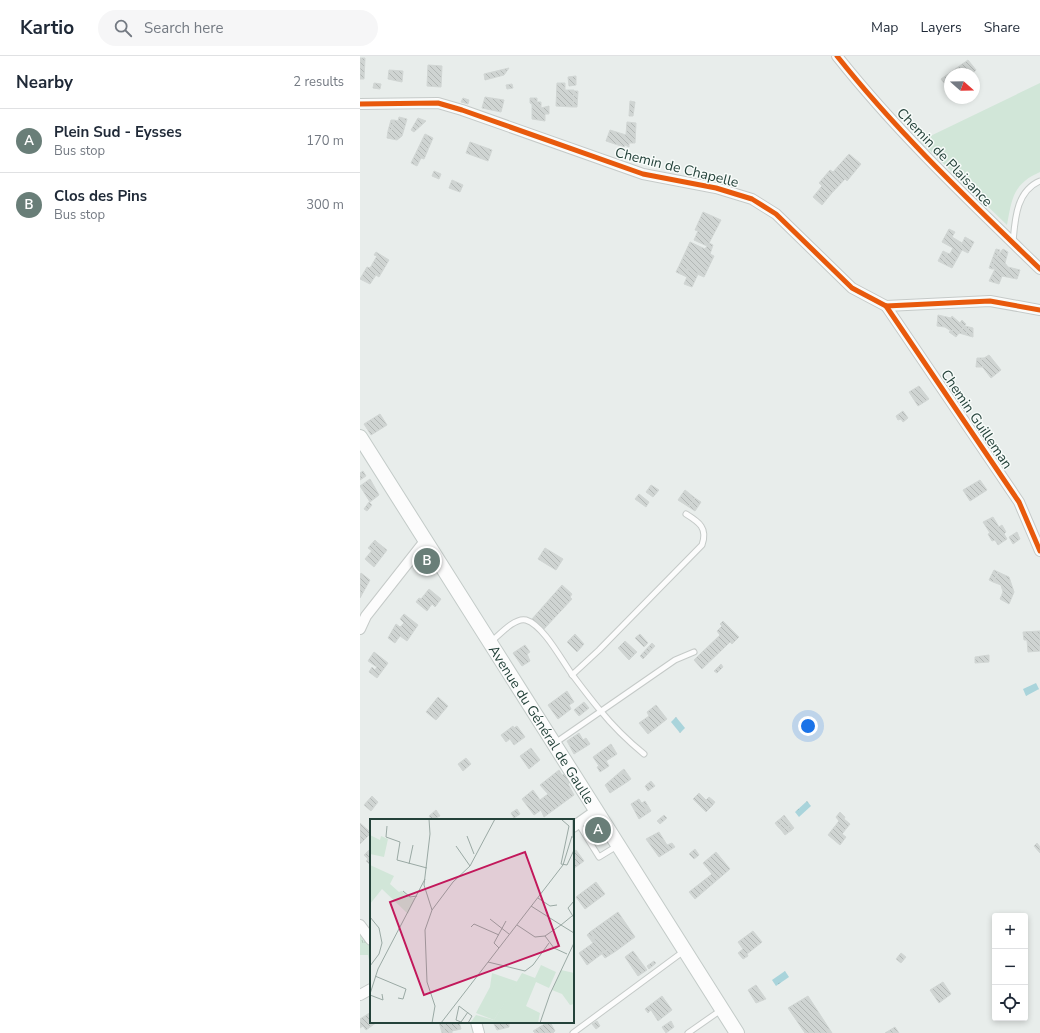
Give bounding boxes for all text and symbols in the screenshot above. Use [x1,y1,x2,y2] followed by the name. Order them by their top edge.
[98,10,378,46] search box
[20,15,74,41] text: Kartio
[112,17,134,39] icon: search
[144,18,224,38] text: Search here
[871,18,898,37] text: Map
[920,18,962,37] text: Layers
[984,18,1020,37] text: Share
[944,68,980,104] north arrow
[16,71,73,94] text: Nearby
[293,73,344,91] text: 2 results
[893,104,997,211] street label: Chemin de Plaisance
[54,122,182,142] text: Plein Sud - Eysses
[24,132,34,150] text: A
[306,132,344,150] text: 170 m
[54,142,105,160] text: Bus stop
[613,143,741,192] street label: Chemin de Chapelle
[54,186,147,206] text: Clos des Pins
[25,196,33,214] text: B
[306,196,344,214] text: 300 m
[54,206,105,224] text: Bus stop
[936,366,1017,473] street label: Chemin Guilleman
[414,546,440,576] pin: B
[484,642,599,808] street label: Avenue du Général de Gaulle
[798,716,818,736] your location
[585,815,611,845] pin: A
[370,819,574,1023] inset map
[992,913,1028,1021] map controls
[992,913,1028,949] button: +
[992,949,1028,985] button: −
[992,985,1028,1021] button: locate

